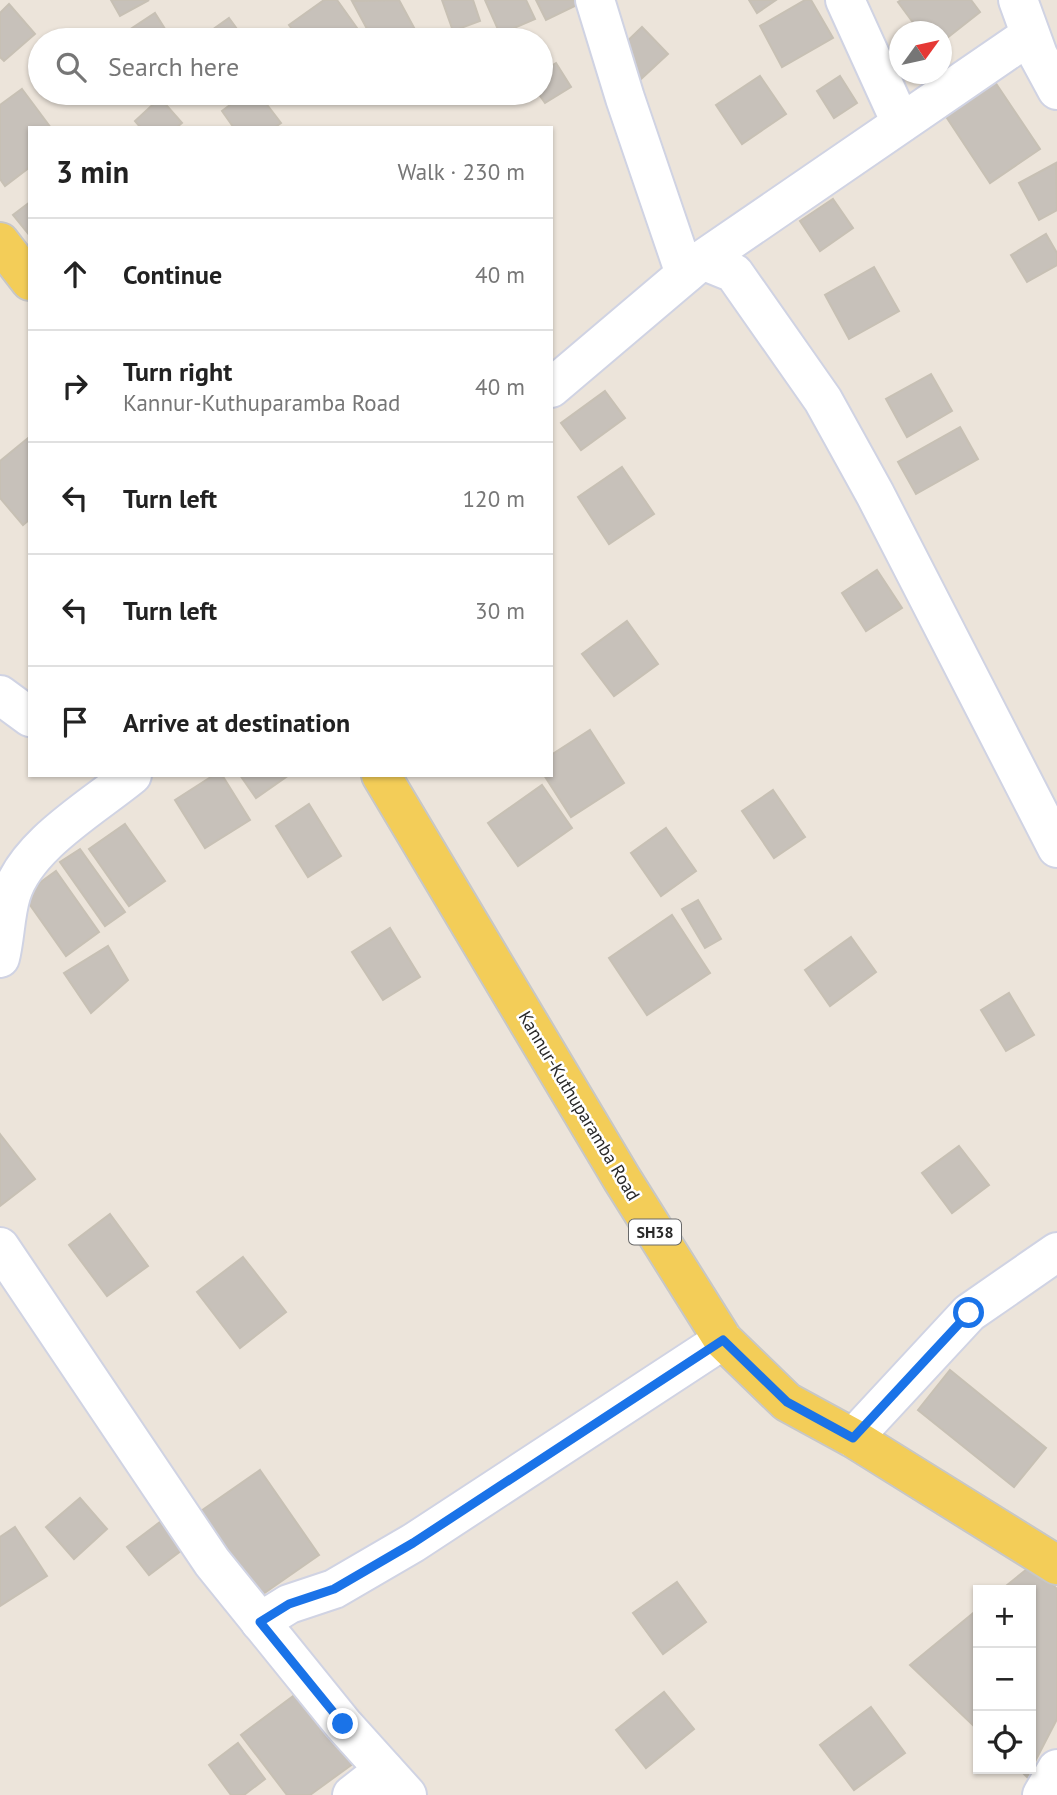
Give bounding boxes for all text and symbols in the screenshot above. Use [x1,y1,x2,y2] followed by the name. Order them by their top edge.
[889,21,952,84] north arrow
[28,28,553,105] search box
[52,48,90,86] icon: search
[108,50,239,83] text: Search here
[56,152,129,191] text: 3 min
[398,157,525,186] text: Walk · 230 m
[56,255,94,293] icon: ahead
[123,258,222,291] text: Continue
[475,260,525,289] text: 40 m
[123,355,232,388] text: Turn right
[56,367,94,405] icon: right
[475,372,525,401] text: 40 m
[123,388,400,417] text: Kannur-Kuthuparamba Road
[56,479,94,517] icon: left
[123,482,217,515] text: Turn left
[463,484,525,513] text: 120 m
[56,591,94,629] icon: left
[123,594,217,627] text: Turn left
[475,596,525,625] text: 30 m
[56,703,94,741] icon: arrive
[123,706,350,739] text: Arrive at destination
[514,1007,645,1205] street label: Kannur-Kuthuparamba Road
[629,1220,681,1244] road number: SH38
[953,1297,984,1328] route start
[973,1585,1036,1774] map controls
[973,1585,1036,1648] button: +
[973,1648,1036,1711] button: −
[327,1708,358,1739] route end
[973,1711,1036,1774] button: locate

